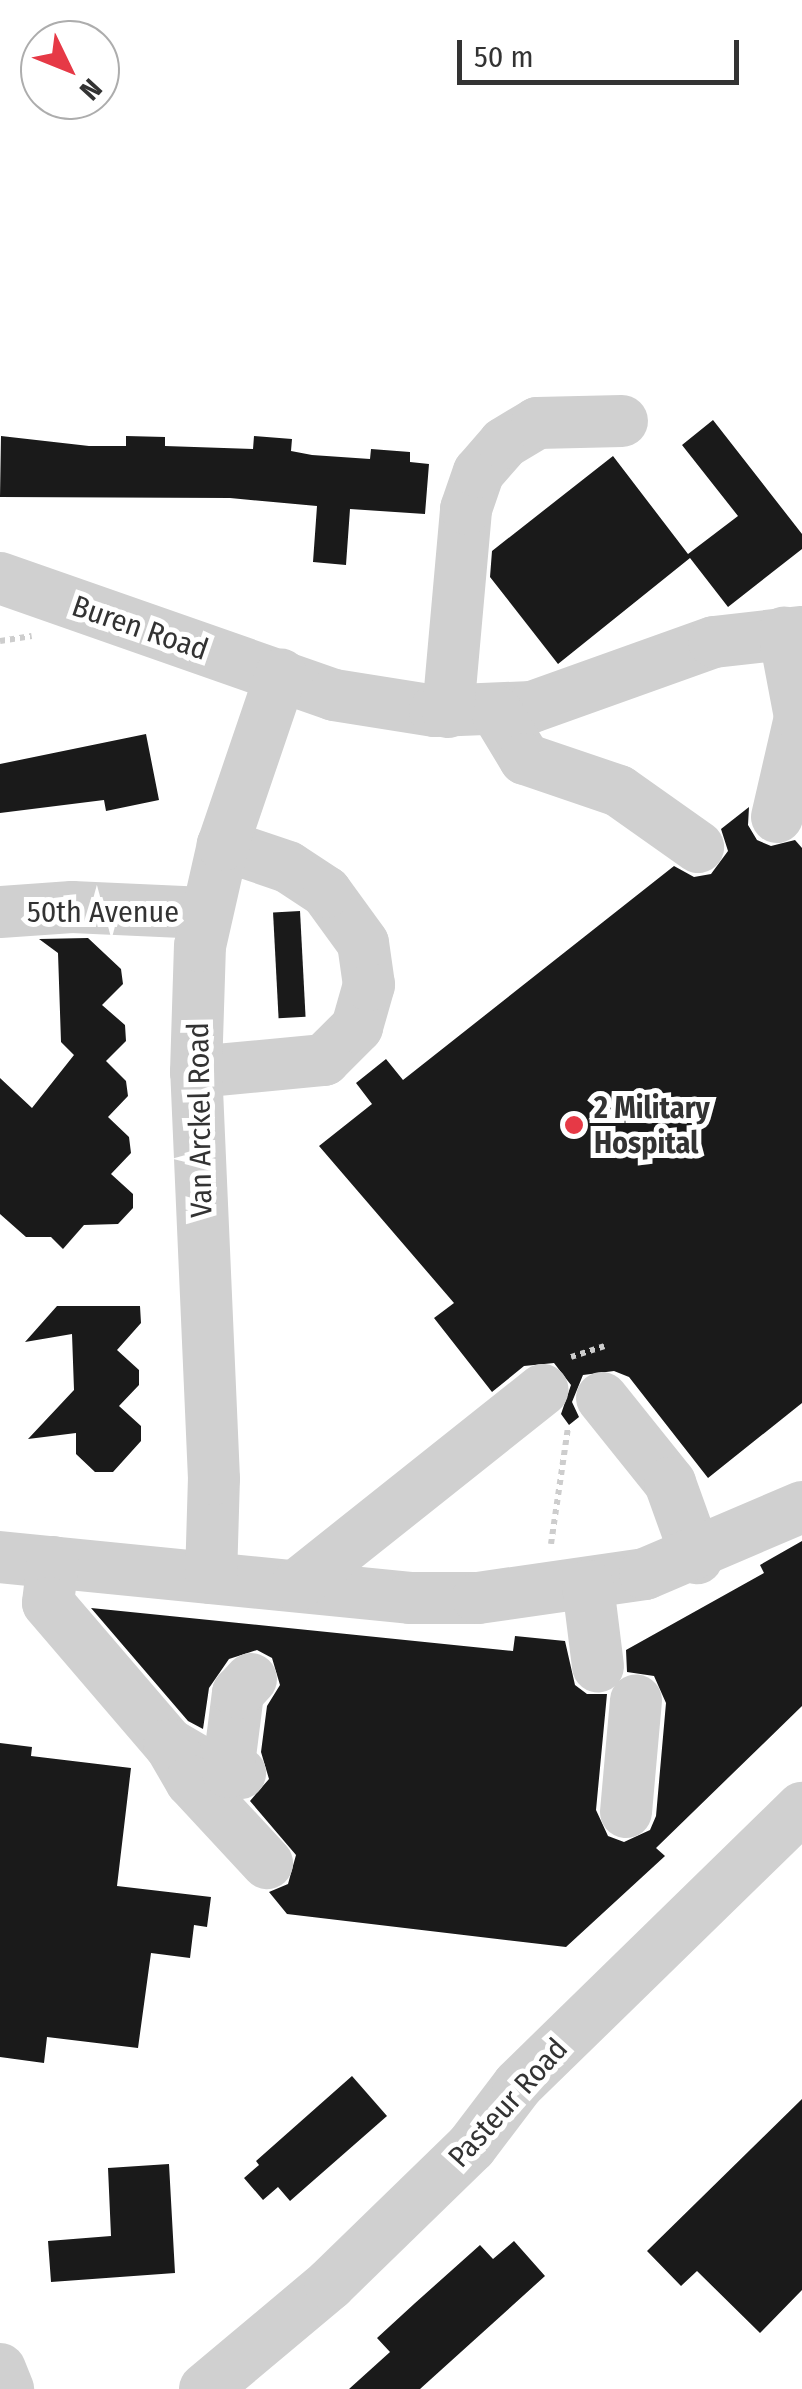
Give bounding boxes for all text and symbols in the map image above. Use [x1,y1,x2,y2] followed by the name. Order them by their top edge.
[20,20,120,120] north arrow
[462,20,744,82] scale bar
[474,39,534,75] text: 50 m
[73,72,109,107] text: N
[67,588,213,668] street label: Buren Road
[27,894,179,930] street label: 50th Avenue
[180,1022,220,1218] street label: Van Arckel Road
[594,1090,710,1160] place label: 2 Military Hospital
[563,1114,585,1136] marker: 2 Military Hospital
[441,2031,575,2175] street label: Pasteur Road

